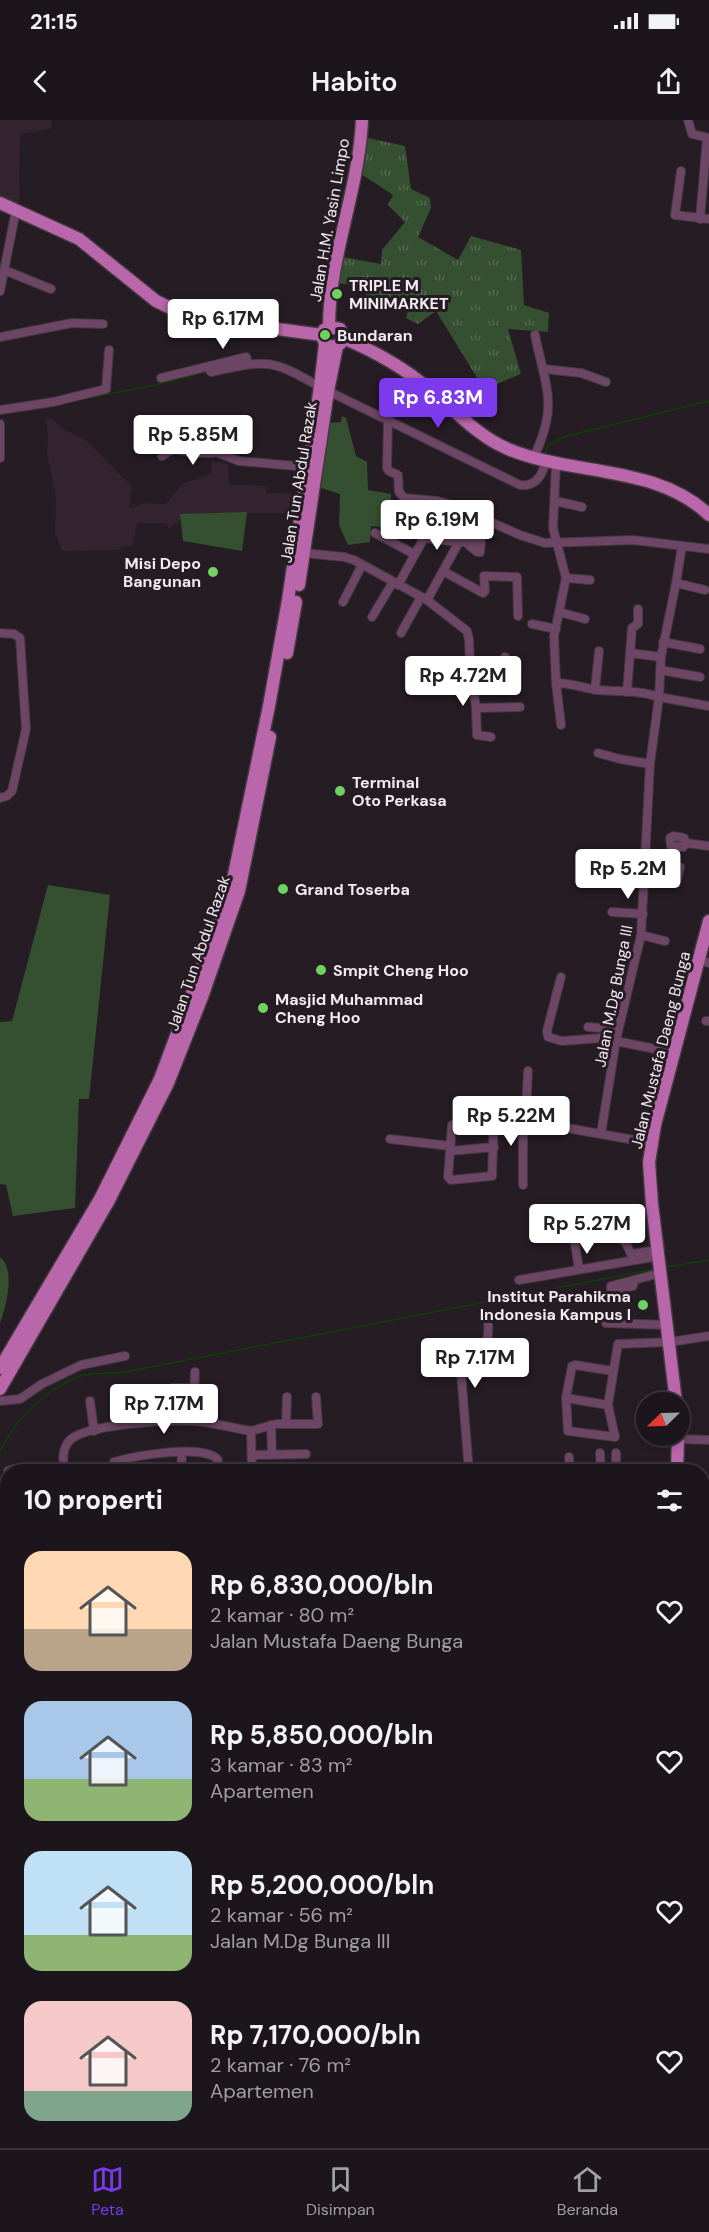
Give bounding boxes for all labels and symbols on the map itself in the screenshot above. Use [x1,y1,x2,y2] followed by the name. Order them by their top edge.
[305,137,354,303] street label: Jalan H.M. Yasin Limpo
[349,275,449,314] place label: TRIPLE M MINIMARKET
[330,287,344,301] marker: TRIPLE M MINIMARKET
[161,299,285,350] pin: Rp 6.17M
[337,325,413,346] place label: Bundaran
[318,328,332,342] marker: Bundaran
[376,378,500,429] pin: Rp 6.83M
[275,400,322,564] street label: Jalan Tun Abdul Razak
[131,415,255,466] pin: Rp 5.85M
[375,500,499,551] pin: Rp 6.19M
[123,553,201,592] place label: Misi Depo Bangunan
[206,565,220,579] marker: Misi Depo Bangunan
[401,656,525,707] pin: Rp 4.72M
[352,772,447,811] place label: Terminal Oto Perkasa
[333,784,347,798] marker: Terminal Oto Perkasa
[573,849,683,900] pin: Rp 5.2M
[162,873,235,1034] street label: Jalan Tun Abdul Razak
[295,879,410,900] place label: Grand Toserba
[276,882,290,896] marker: Grand Toserba
[589,923,638,1069] street label: Jalan M.Dg Bunga III
[626,949,695,1151] street label: Jalan Mustafa Daeng Bunga
[333,960,469,981] place label: Smpit Cheng Hoo
[314,963,328,977] marker: Smpit Cheng Hoo
[275,989,423,1028] place label: Masjid Muhammad Cheng Hoo
[256,1001,270,1015] marker: Masjid Muhammad Cheng Hoo
[449,1096,573,1147] pin: Rp 5.22M
[525,1204,649,1255] pin: Rp 5.27M
[480,1286,631,1325] place label: Institut Parahikma Indonesia Kampus I
[636,1298,650,1312] marker: Institut Parahikma Indonesia Kampus I
[413,1338,537,1389] pin: Rp 7.17M
[102,1384,226,1435] pin: Rp 7.17M
[636,1392,690,1446] north arrow

